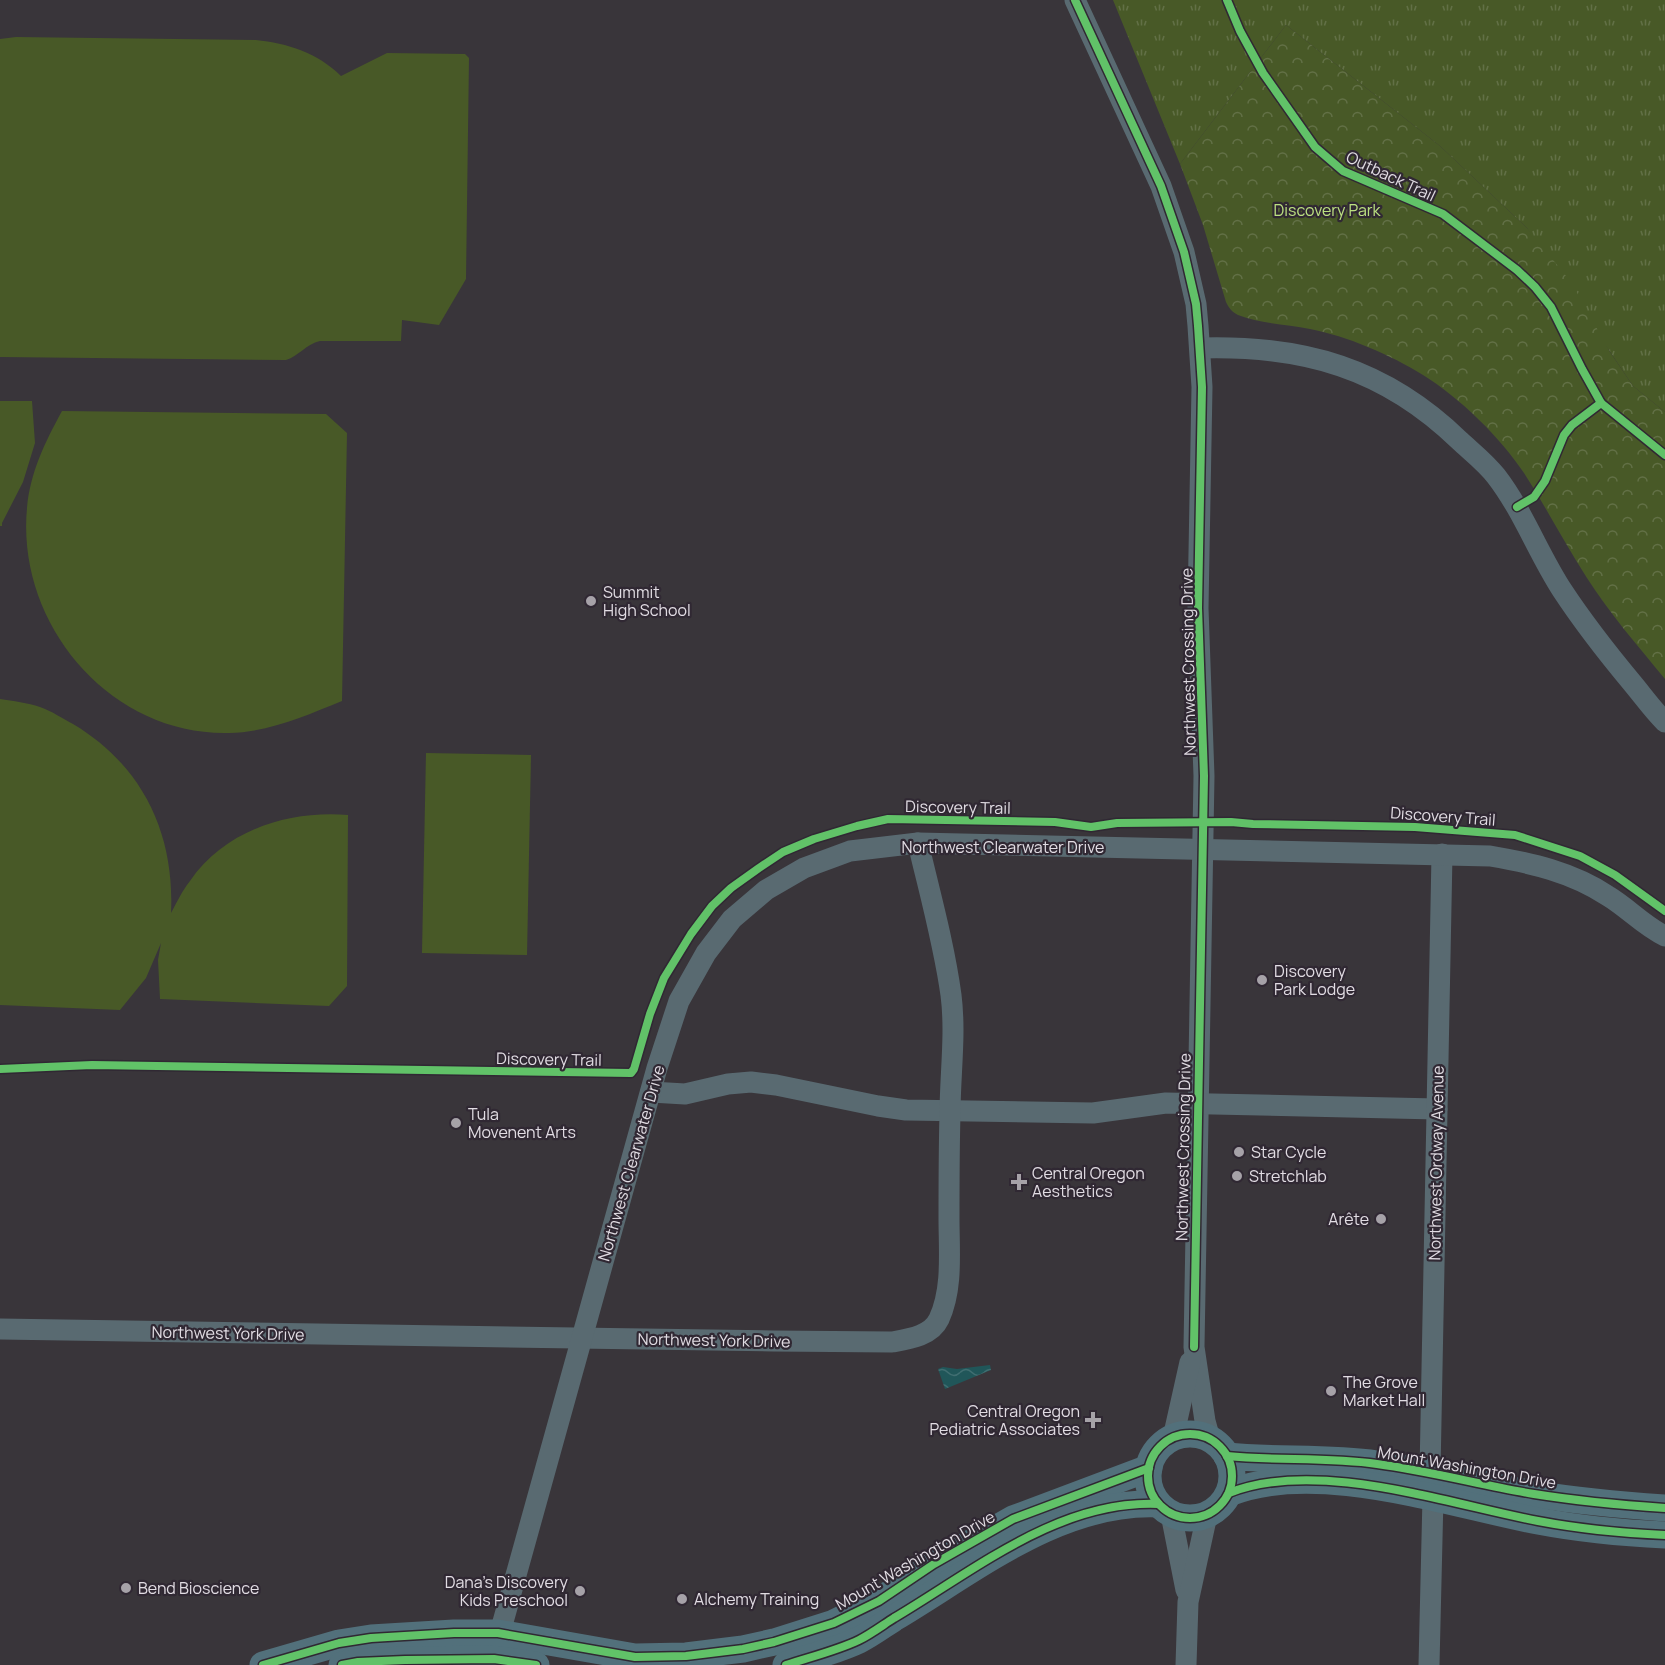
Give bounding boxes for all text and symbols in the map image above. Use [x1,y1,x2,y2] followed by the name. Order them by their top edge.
[1343,146,1439,206] street label: Outback Trail
[1274,199,1382,221] park label: Discovery Park
[1175,568,1201,756] street label: Northwest Crossing Drive
[603,581,691,621] place label: Summit High School
[584,594,598,608] marker: Summit High School
[905,795,1011,819] street label: Discovery Trail
[1390,801,1496,831] street label: Discovery Trail
[902,836,1104,858] street label: Northwest Clearwater Drive
[1274,960,1355,1000] place label: Discovery Park Lodge
[1255,973,1269,987] marker: Discovery Park Lodge
[496,1047,602,1071] street label: Discovery Trail
[1170,1053,1196,1241] street label: Northwest Crossing Drive
[592,1062,670,1264] street label: Northwest Clearwater Drive
[1423,1065,1449,1261] street label: Northwest Ordway Avenue
[468,1103,576,1143] place label: Tula Movenent Arts
[449,1116,463,1130] marker: Tula Movenent Arts
[1251,1141,1326,1163] place label: Star Cycle
[1232,1145,1246,1159] marker: Star Cycle
[1032,1162,1145,1202] place label: Central Oregon Aesthetics
[1249,1165,1327,1187] place label: Stretchlab
[1230,1169,1244,1183] marker: Stretchlab
[1010,1173,1028,1191] marker: Central Oregon Aesthetics
[1328,1208,1369,1230] place label: Arête
[1374,1212,1388,1226] marker: Arête
[151,1321,305,1345] street label: Northwest York Drive
[637,1328,791,1352] street label: Northwest York Drive
[1343,1371,1425,1411] place label: The Grove Market Hall
[1324,1384,1338,1398] marker: The Grove Market Hall
[929,1400,1080,1440] place label: Central Oregon Pediatric Associates
[1084,1411,1102,1429] marker: Central Oregon Pediatric Associates
[1376,1440,1558,1494] street label: Mount Washington Drive
[831,1505,999,1615] street label: Mount Washington Drive
[445,1571,569,1611] place label: Dana's Discovery Kids Preschool
[138,1577,259,1599] place label: Bend Bioscience
[119,1581,133,1595] marker: Bend Bioscience
[573,1584,587,1598] marker: Dana's Discovery Kids Preschool
[694,1588,819,1610] place label: Alchemy Training
[675,1592,689,1606] marker: Alchemy Training

